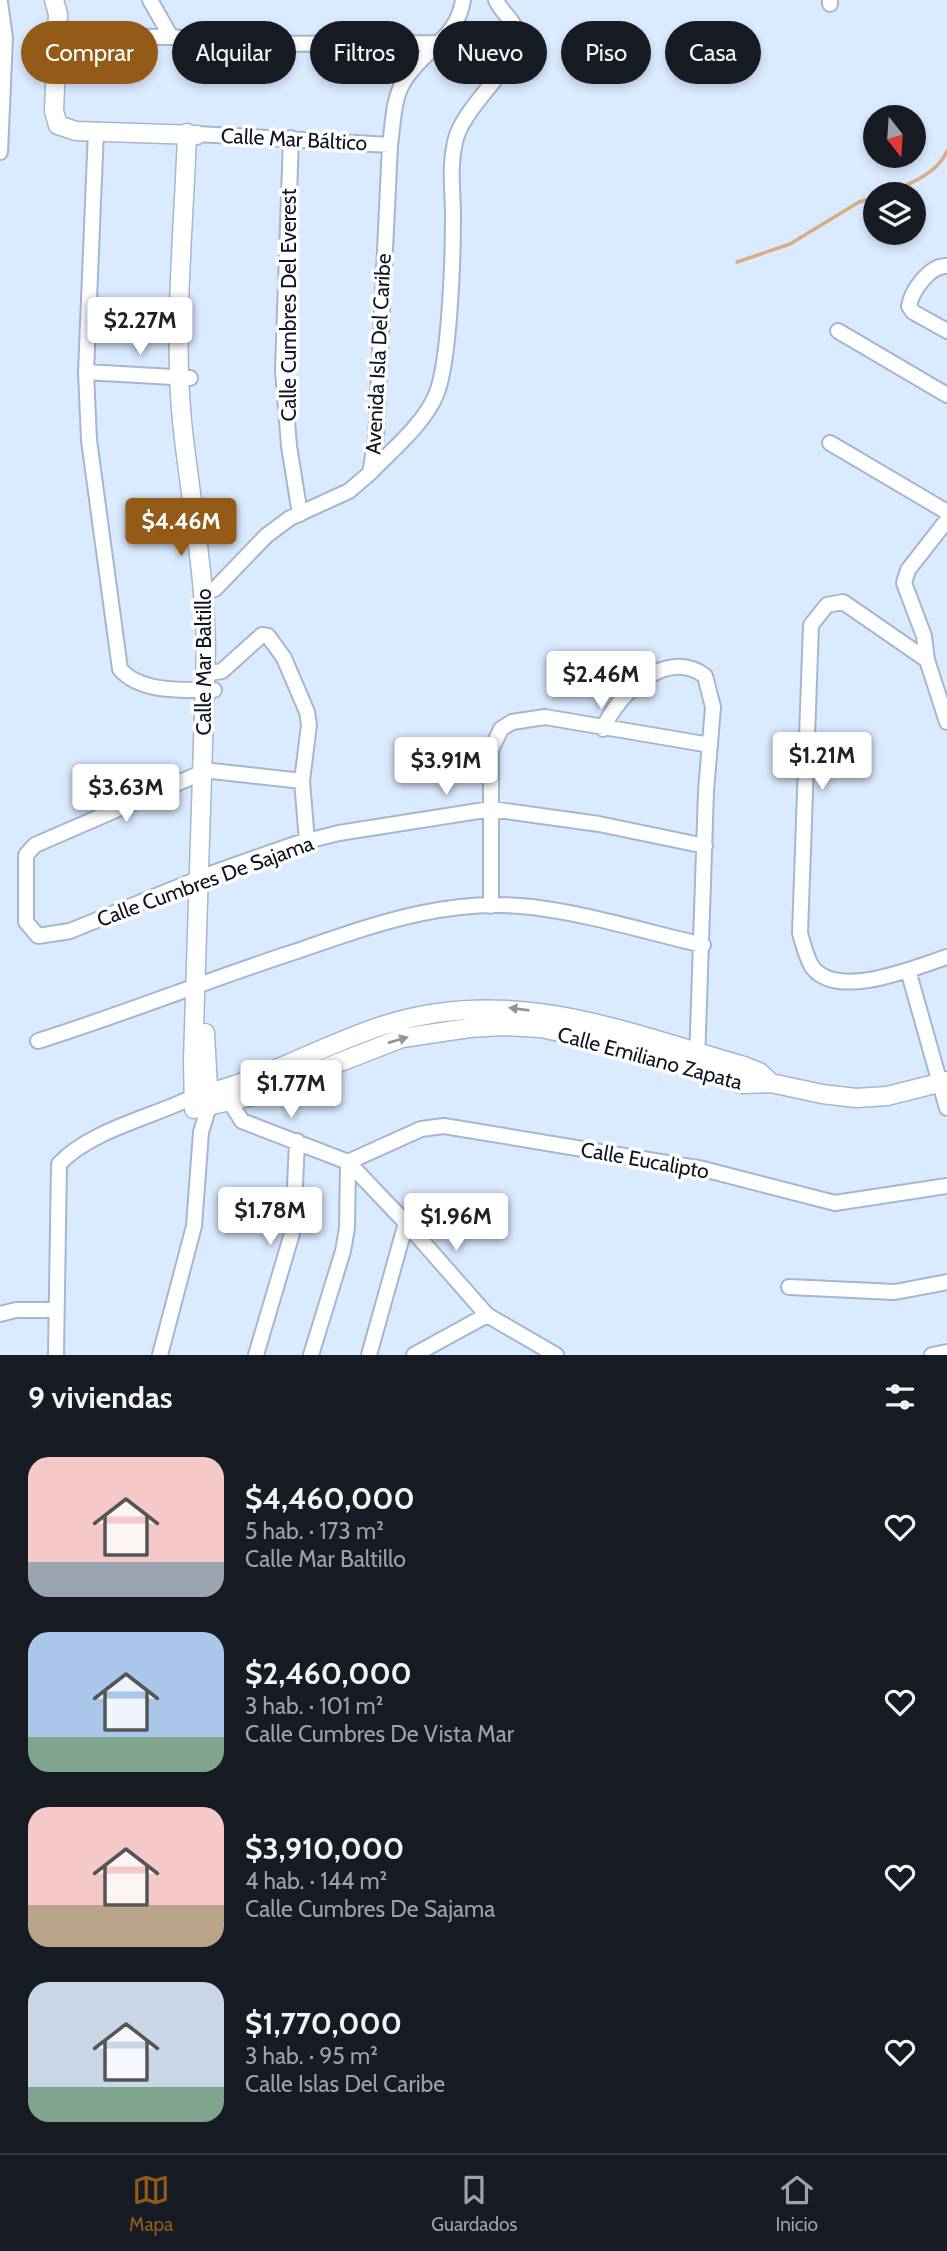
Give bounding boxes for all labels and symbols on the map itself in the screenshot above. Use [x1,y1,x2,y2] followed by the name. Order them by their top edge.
[863,105,926,168] north arrow
[220,123,368,155] street label: Calle Mar Báltico
[276,188,301,422] street label: Calle Cumbres Del Everest
[360,253,396,455] street label: Avenida Isla Del Caribe
[83,298,197,357] pin: $2.27M
[124,498,238,558] pin: $4.46M
[191,588,216,736] street label: Calle Mar Baltillo
[544,652,658,711] pin: $2.46M
[765,732,879,792] pin: $1.21M
[389,738,503,797] pin: $3.91M
[69,764,183,824] pin: $3.63M
[93,830,317,933] street label: Calle Cumbres De Sajama
[508,1004,530,1015] one-way arrow
[555,1021,745,1095] street label: Calle Emiliano Zapata
[387,1034,409,1045] one-way arrow
[234,1060,348,1120] pin: $1.77M
[579,1136,711,1184] street label: Calle Eucalipto
[213,1188,327,1247] pin: $1.78M
[399,1194,513,1253] pin: $1.96M

